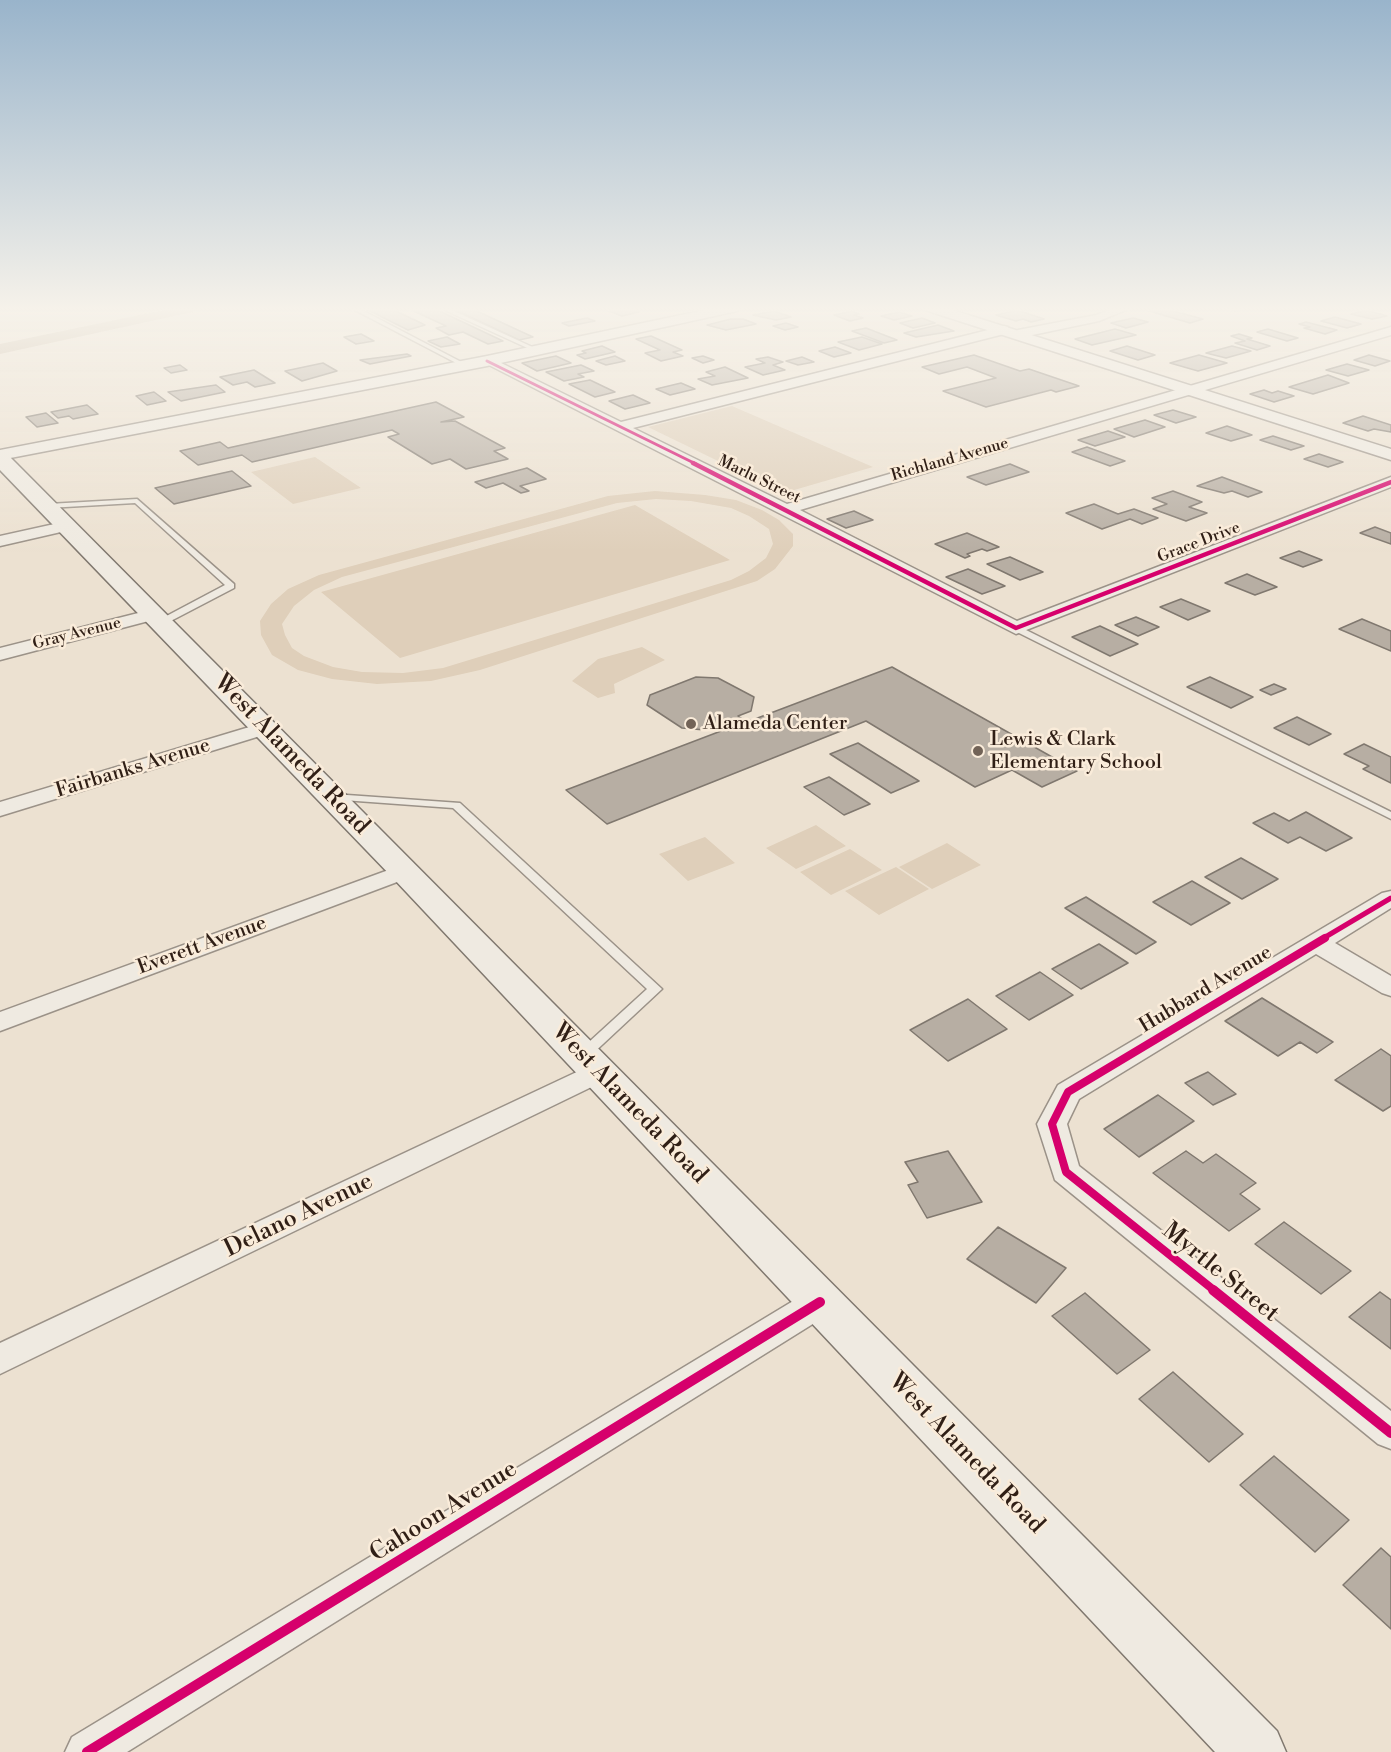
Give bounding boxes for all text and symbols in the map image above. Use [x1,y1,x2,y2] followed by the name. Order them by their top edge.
[889,434,1011,486] street label: Richland Avenue
[715,452,803,508] street label: Marlu Street
[1155,518,1243,568] street label: Grace Drive
[31,614,123,654] street label: Gray Avenue
[207,669,375,841] street label: West Alameda Road
[703,712,847,736] place label: Alameda Center
[684,717,698,731] marker: Alameda Center
[990,728,1162,775] place label: Lewis & Clark Elementary School
[53,734,213,804] street label: Fairbanks Avenue
[971,744,985,758] marker: Lewis & Clark Elementary School
[134,912,270,980] street label: Everett Avenue
[1135,941,1277,1039] street label: Hubbard Avenue
[545,1018,713,1190] street label: West Alameda Road
[220,1168,378,1264] street label: Delano Avenue
[1156,1217,1284,1329] street label: Myrtle Street
[882,1368,1050,1540] street label: West Alameda Road
[365,1455,523,1569] street label: Cahoon Avenue

